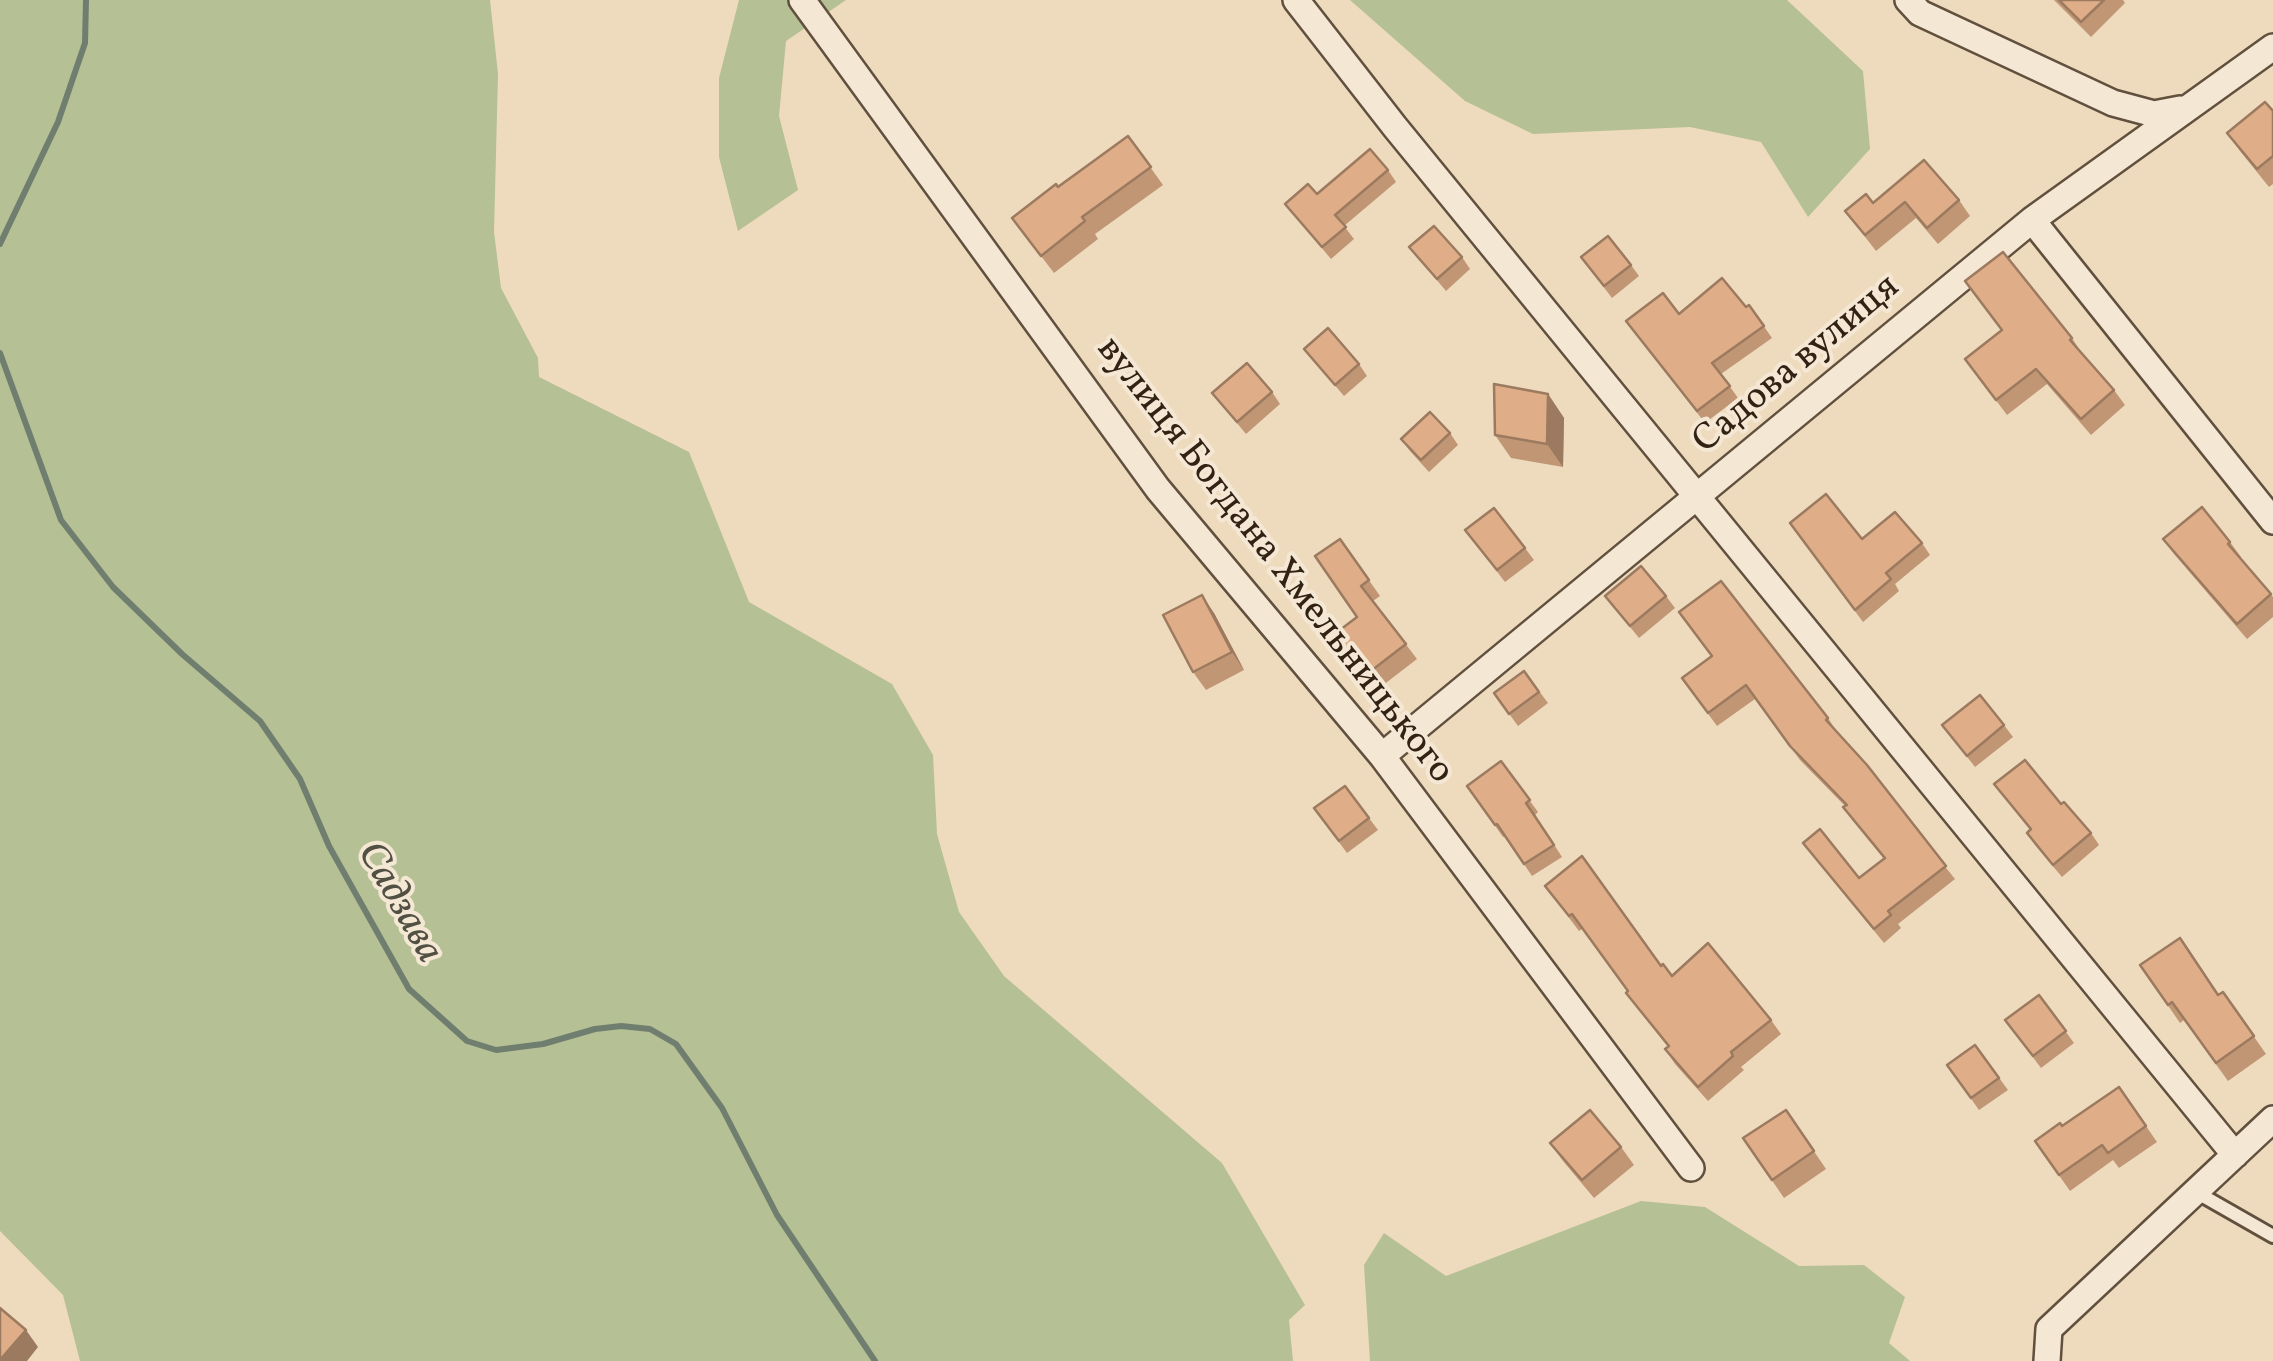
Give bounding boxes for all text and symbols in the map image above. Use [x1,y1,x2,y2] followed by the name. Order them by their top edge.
[1685,266,1911,466] street label: Садова вулиця
[1084,330,1462,794] street label: вулиця Богдана Хмельницького
[343,835,451,973] water label: Садзава

